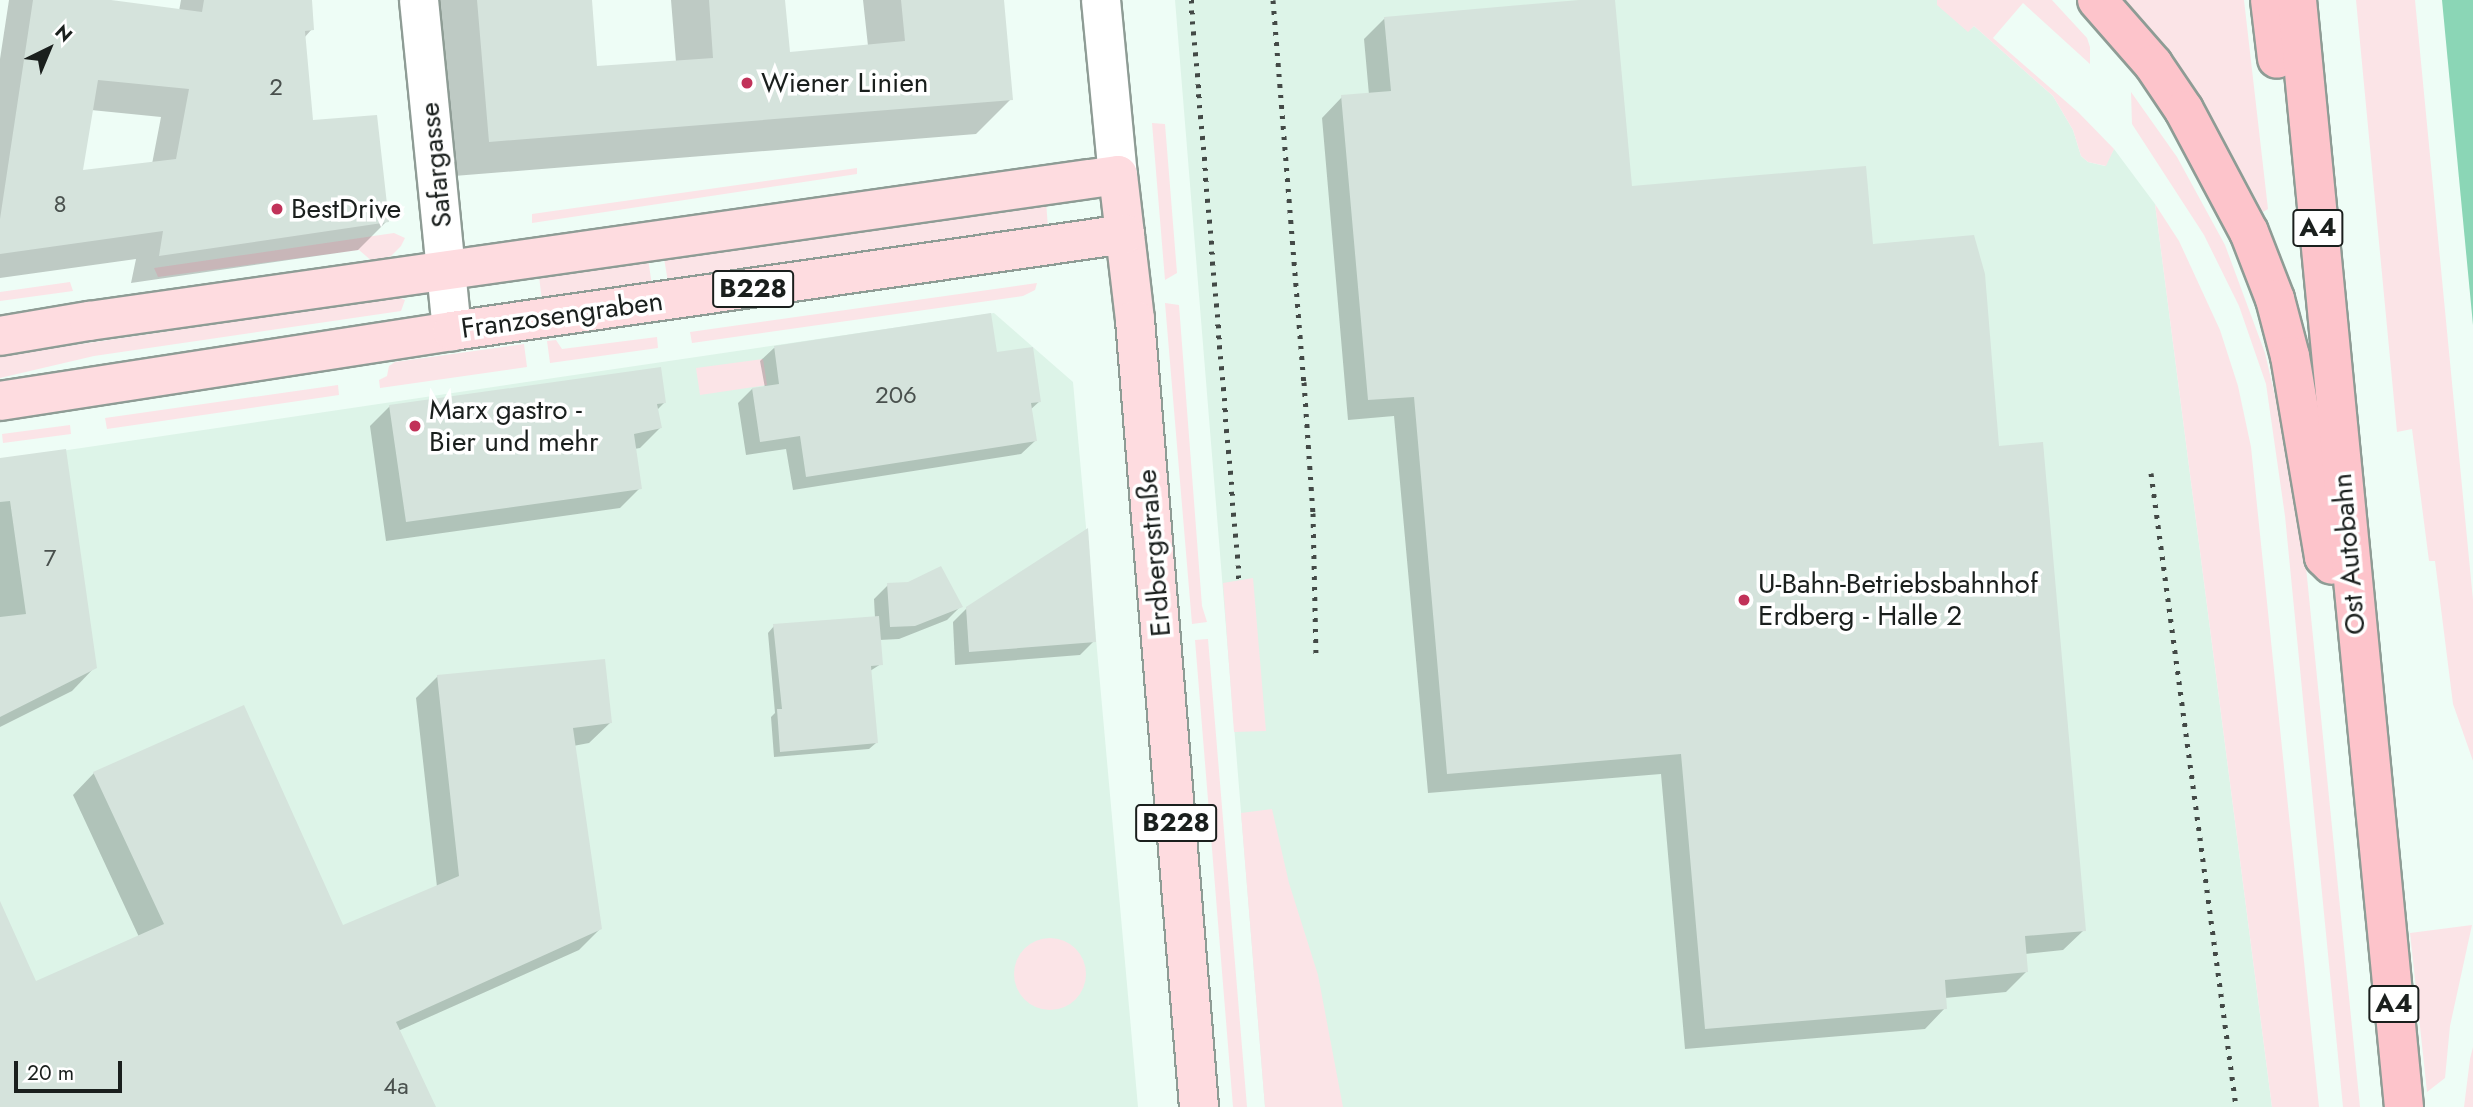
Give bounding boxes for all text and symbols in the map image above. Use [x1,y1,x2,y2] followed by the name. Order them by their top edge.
[14,14,84,84] north arrow
[49,18,78,48] text: N
[761,66,929,100] place label: Wiener Linien
[269,73,283,101] house number: 2
[739,75,755,91] marker: Wiener Linien
[413,101,459,229] street label: Safargasse
[53,190,67,218] house number: 8
[291,192,401,226] place label: BestDrive
[269,201,285,217] marker: BestDrive
[2292,205,2344,250] road number: A4
[711,266,795,312] road number: B228
[459,284,665,346] street label: Franzosengraben
[875,381,917,409] house number: 206
[429,393,599,459] place label: Marx gastro - Bier und mehr
[407,418,423,434] marker: Marx gastro - Bier und mehr
[1130,468,1178,638] street label: Erdbergstraße
[2325,472,2373,636] street label: Ost Autobahn
[44,544,56,572] house number: 7
[1758,567,2038,633] place label: U-Bahn-Betriebsbahnhof Erdberg - Halle 2
[1736,592,1752,608] marker: U-Bahn-Betriebsbahnhof Erdberg - Halle 2
[1134,800,1218,846] road number: B228
[2368,981,2420,1026] road number: A4
[18,1048,126,1092] scale bar
[27,1058,74,1088] text: 20 m
[383,1072,409,1100] house number: 4a

